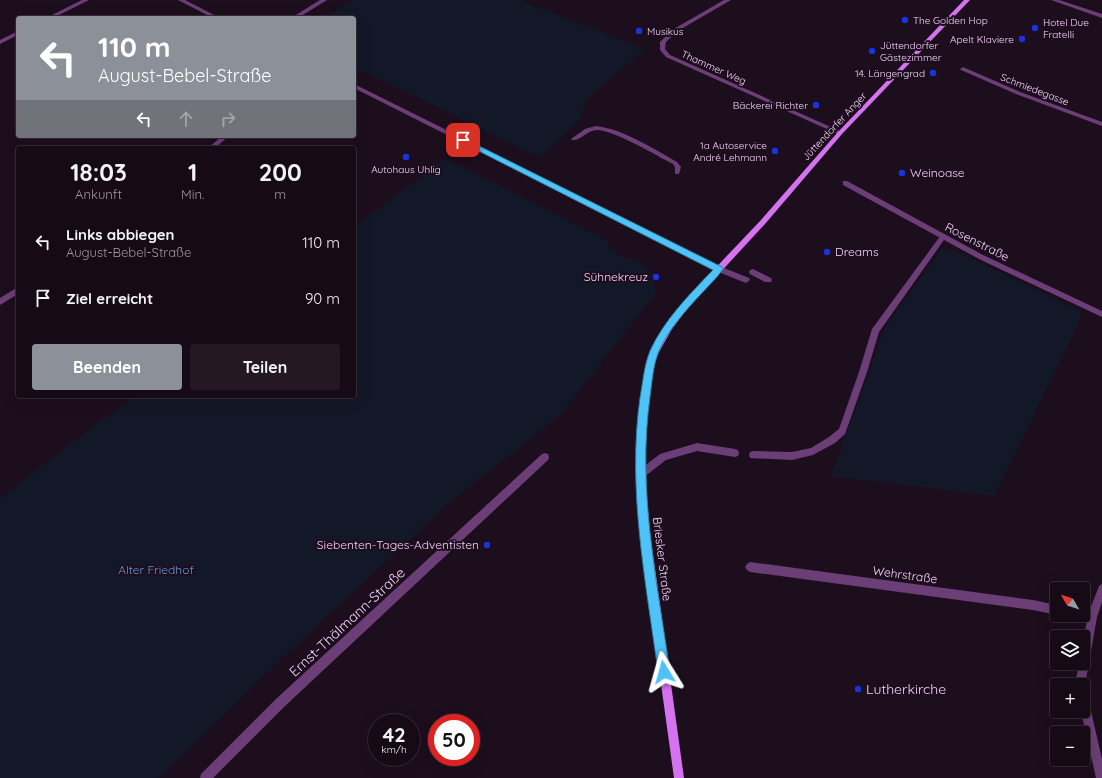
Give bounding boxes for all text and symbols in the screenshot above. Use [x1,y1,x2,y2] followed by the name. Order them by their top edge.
[913,14,988,27] place label: The Golden Hop
[900,15,910,25] marker: The Golden Hop
[1043,16,1089,41] place label: Hotel Due Fratelli
[1030,23,1040,33] marker: Hotel Due Fratelli
[647,25,684,38] place label: Musikus
[634,26,644,36] marker: Musikus
[98,29,171,64] text: 110 m
[32,32,84,84] icon: left
[950,33,1014,46] place label: Apelt Klaviere
[1017,34,1027,44] marker: Apelt Klaviere
[880,39,942,64] place label: Jüttendorfer Gästezimmer
[867,46,877,56] marker: Jüttendorfer Gästezimmer
[679,47,748,88] street label: Thammer Weg
[98,64,271,87] text: August-Bebel-Straße
[855,67,925,80] place label: 14. Längengrad
[928,68,938,78] marker: 14. Längengrad
[999,70,1071,109] street label: Schmiedegasse
[799,89,869,163] street label: Jüttendorfer Anger
[733,99,808,112] place label: Bäckerei Richter
[811,100,821,110] marker: Bäckerei Richter
[133,108,155,130] icon: left
[175,108,197,130] icon: ahead
[217,108,239,130] icon: right
[446,123,480,157] pin
[452,129,474,151] icon: arrive
[693,139,767,164] place label: 1a Autoservice André Lehmann
[770,146,780,156] marker: 1a Autoservice André Lehmann
[401,152,411,162] marker: Autohaus Uhlig
[70,157,127,187] text: 18:03
[188,157,197,187] text: 1
[259,157,302,187] text: 200
[371,163,441,176] place label: Autohaus Uhlig
[910,165,965,180] place label: Weinoase
[897,168,907,178] marker: Weinoase
[75,186,122,202] text: Ankunft
[181,186,204,202] text: Min.
[274,186,286,202] text: m
[943,219,1012,264] street label: Rosenstraße
[66,225,174,244] text: Links abbiegen
[32,231,54,253] icon: left
[302,233,340,252] text: 110 m
[66,244,191,260] text: August-Bebel-Straße
[835,244,879,259] place label: Dreams
[822,247,832,257] marker: Dreams
[584,269,648,284] place label: Sühnekreuz
[651,272,661,282] marker: Sühnekreuz
[32,287,54,309] icon: arrive
[66,289,153,308] text: Ziel erreicht
[305,289,340,308] text: 90 m
[32,344,182,390] button: Beenden
[190,344,340,390] button: Teilen
[650,516,675,602] street label: Briesker Straße
[317,537,479,552] place label: Siebenten-Tages-Adventisten
[482,540,492,550] marker: Siebenten-Tages-Adventisten
[118,562,194,577] park label: Alter Friedhof
[872,563,939,586] street label: Wehrstraße
[285,564,409,680] street label: Ernst-Thälmann-Straße
[1050,582,1090,622] north arrow
[1050,582,1090,766] map controls
[1050,630,1090,670] button: layers
[643,651,685,693] position arrow
[1050,678,1090,718] button: +
[866,680,946,698] place label: Lutherkirche
[853,684,863,694] marker: Lutherkirche
[428,714,480,766] speed limit sign: 50
[382,722,406,747] text: 42
[1050,726,1090,766] button: −
[381,743,407,756] text: km/h

